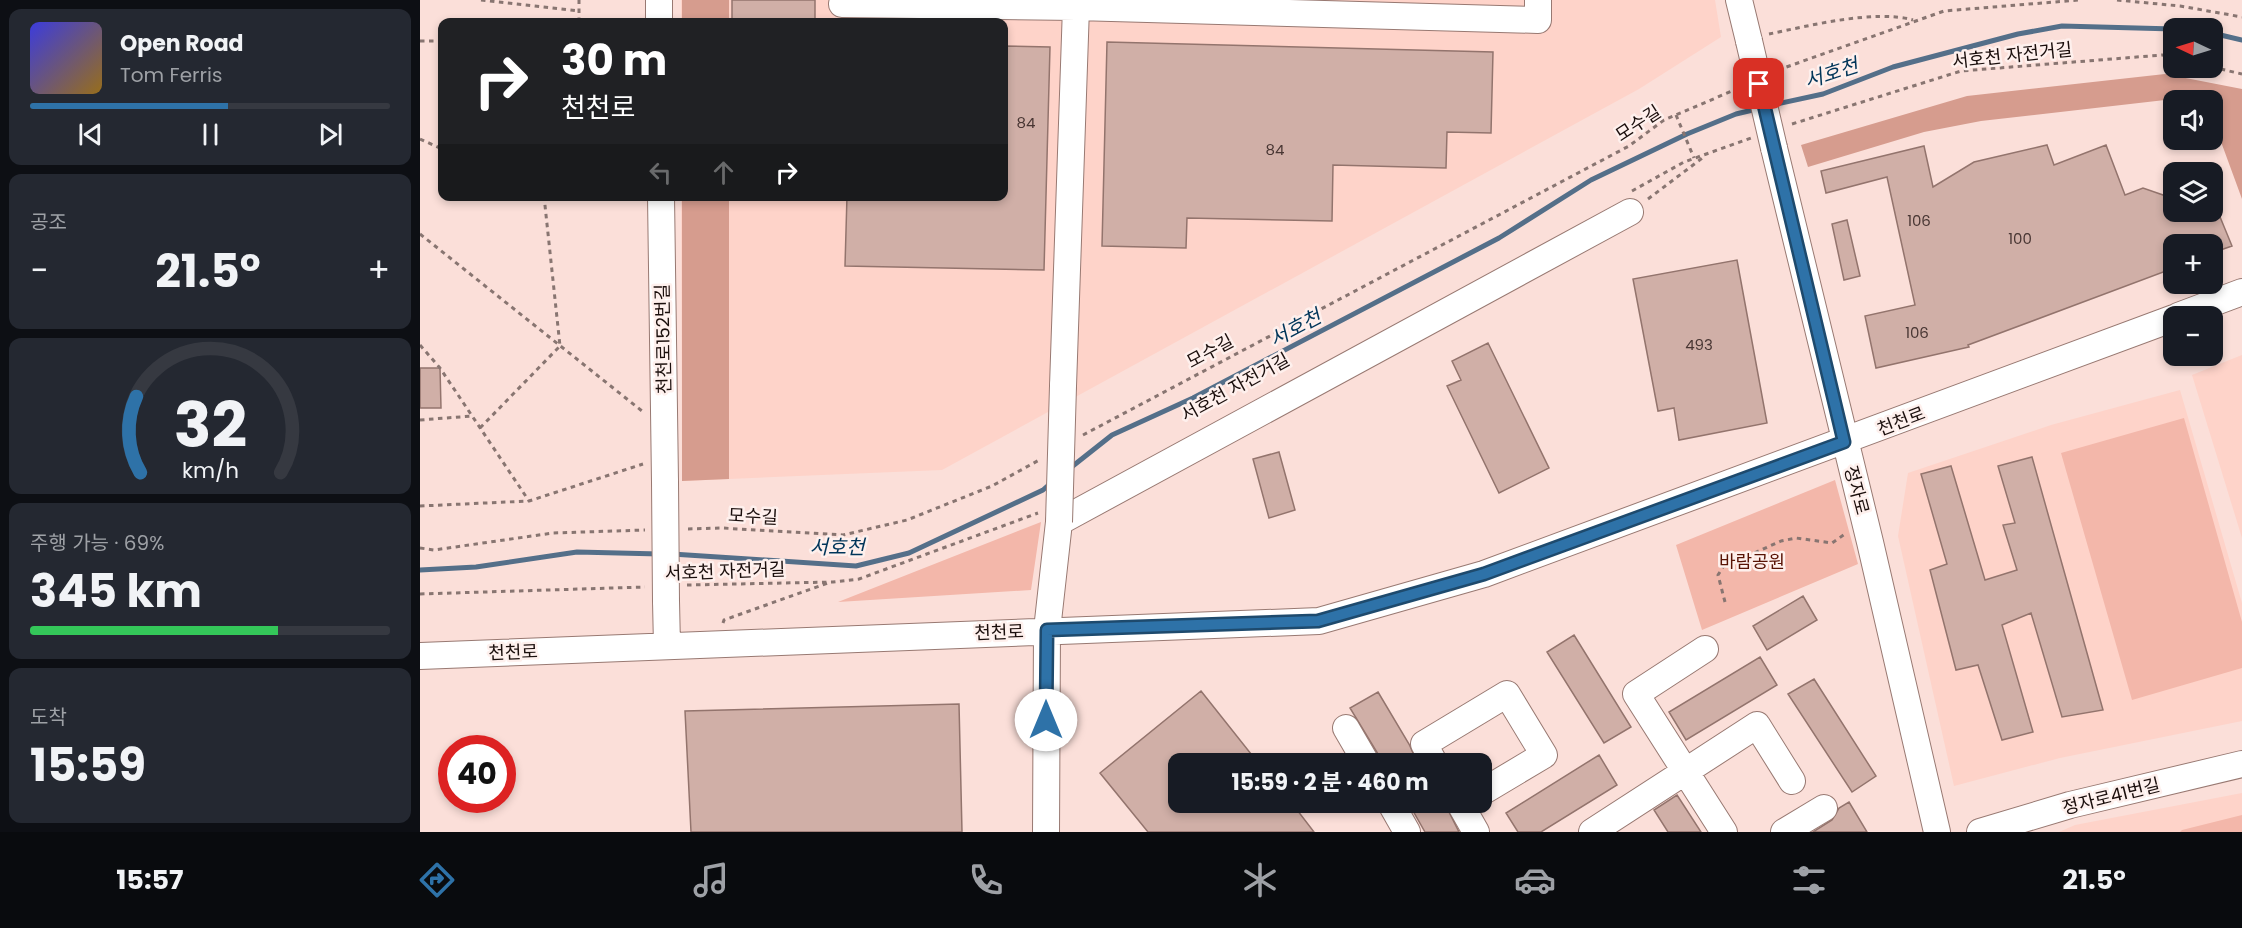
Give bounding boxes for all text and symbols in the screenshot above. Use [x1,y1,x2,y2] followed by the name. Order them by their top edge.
[2163,18,2223,78] north arrow
[2163,18,2223,366] map controls
[120,28,244,59] text: Open Road
[561,31,667,90] text: 30 m
[1951,36,2073,74] street label: 서호천 자전거길
[462,42,540,120] icon: right
[1800,50,1864,95] water label: 서호천
[1733,58,1784,109] pin
[120,61,222,89] text: Tom Ferris
[1742,67,1775,100] icon: arrive
[561,89,636,126] text: 천천로
[2163,90,2223,150] button: sound
[1610,99,1666,147] street label: 모수길
[1017,112,1035,133] house number: 84
[74,118,107,151] icon: previous
[194,118,227,151] icon: pause
[314,118,347,151] icon: next
[1266,139,1284,160] house number: 84
[644,156,677,189] icon: left
[707,156,740,189] icon: ahead
[770,156,803,189] icon: right
[2163,162,2223,222] button: layers
[30,208,67,236] text: 공조
[1907,210,1931,231] house number: 106
[2008,228,2032,249] house number: 100
[2163,234,2223,294] button: +
[155,240,261,303] text: 21.5°
[30,247,48,294] text: −
[367,247,390,294] text: +
[650,284,676,394] street label: 천천로152번길
[1264,301,1328,353] water label: 서호천
[2163,306,2223,366] button: −
[1905,322,1929,343] house number: 106
[1182,328,1238,374] street label: 모수길
[1685,334,1713,355] house number: 493
[1176,347,1294,427] street label: 서호천 자전거길
[173,381,247,469] text: 32
[1873,400,1929,442] street label: 천천로
[181,455,239,486] text: km/h
[1838,463,1876,517] street label: 정자로
[728,502,778,530] street label: 모수길
[30,529,164,557] text: 주행 가능 · 69%
[809,533,867,561] water label: 서호천
[1719,549,1785,574] park label: 바람공원
[664,556,786,586] street label: 서호천 자전거길
[30,560,202,623] text: 345 km
[974,619,1024,645] street label: 천천로
[488,639,538,665] street label: 천천로
[1014,688,1078,752] position arrow
[30,703,67,731] text: 도착
[30,734,146,797] text: 15:59
[438,735,516,813] speed limit sign: 40
[1231,767,1429,798] text: 15:59 · 2 분 · 460 m
[2060,772,2162,820] street label: 정자로41번길
[416,859,458,901] icon: directions
[690,859,732,901] icon: music
[965,859,1007,901] icon: phone
[1239,859,1281,901] icon: climate
[1514,859,1556,901] icon: car
[1788,859,1830,901] icon: filters
[116,861,184,898] text: 15:57
[2063,861,2126,898] text: 21.5°

